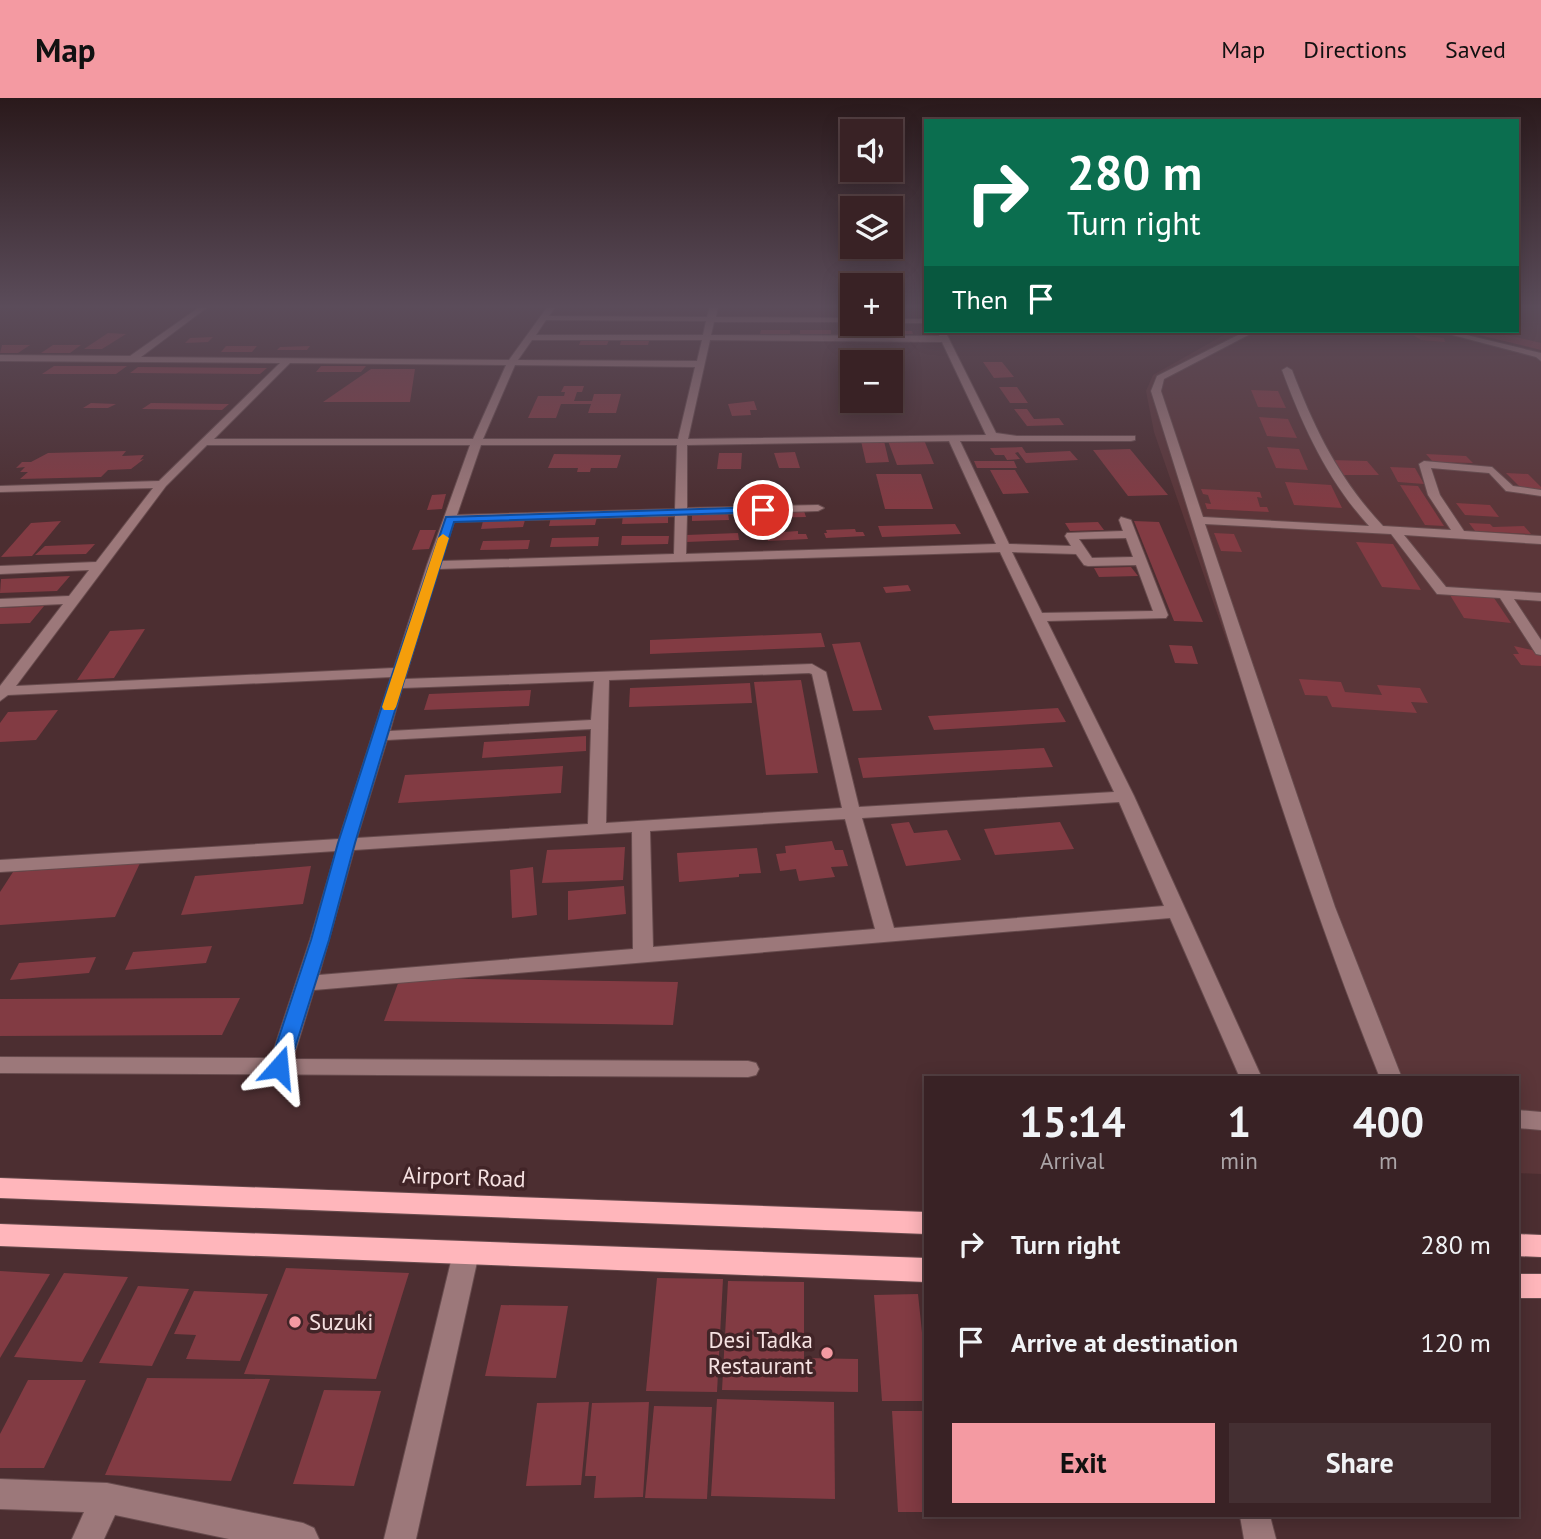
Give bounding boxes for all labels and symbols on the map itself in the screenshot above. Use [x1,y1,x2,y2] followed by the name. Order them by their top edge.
[733,480,793,540] pin
[242,1030,316,1104] position arrow
[402,1160,526,1193] street label: Airport Road
[309,1307,373,1336] place label: Suzuki
[287,1314,303,1330] marker: Suzuki
[708,1325,813,1380] place label: Desi Tadka Restaurant
[819,1345,835,1361] marker: Desi Tadka Restaurant

